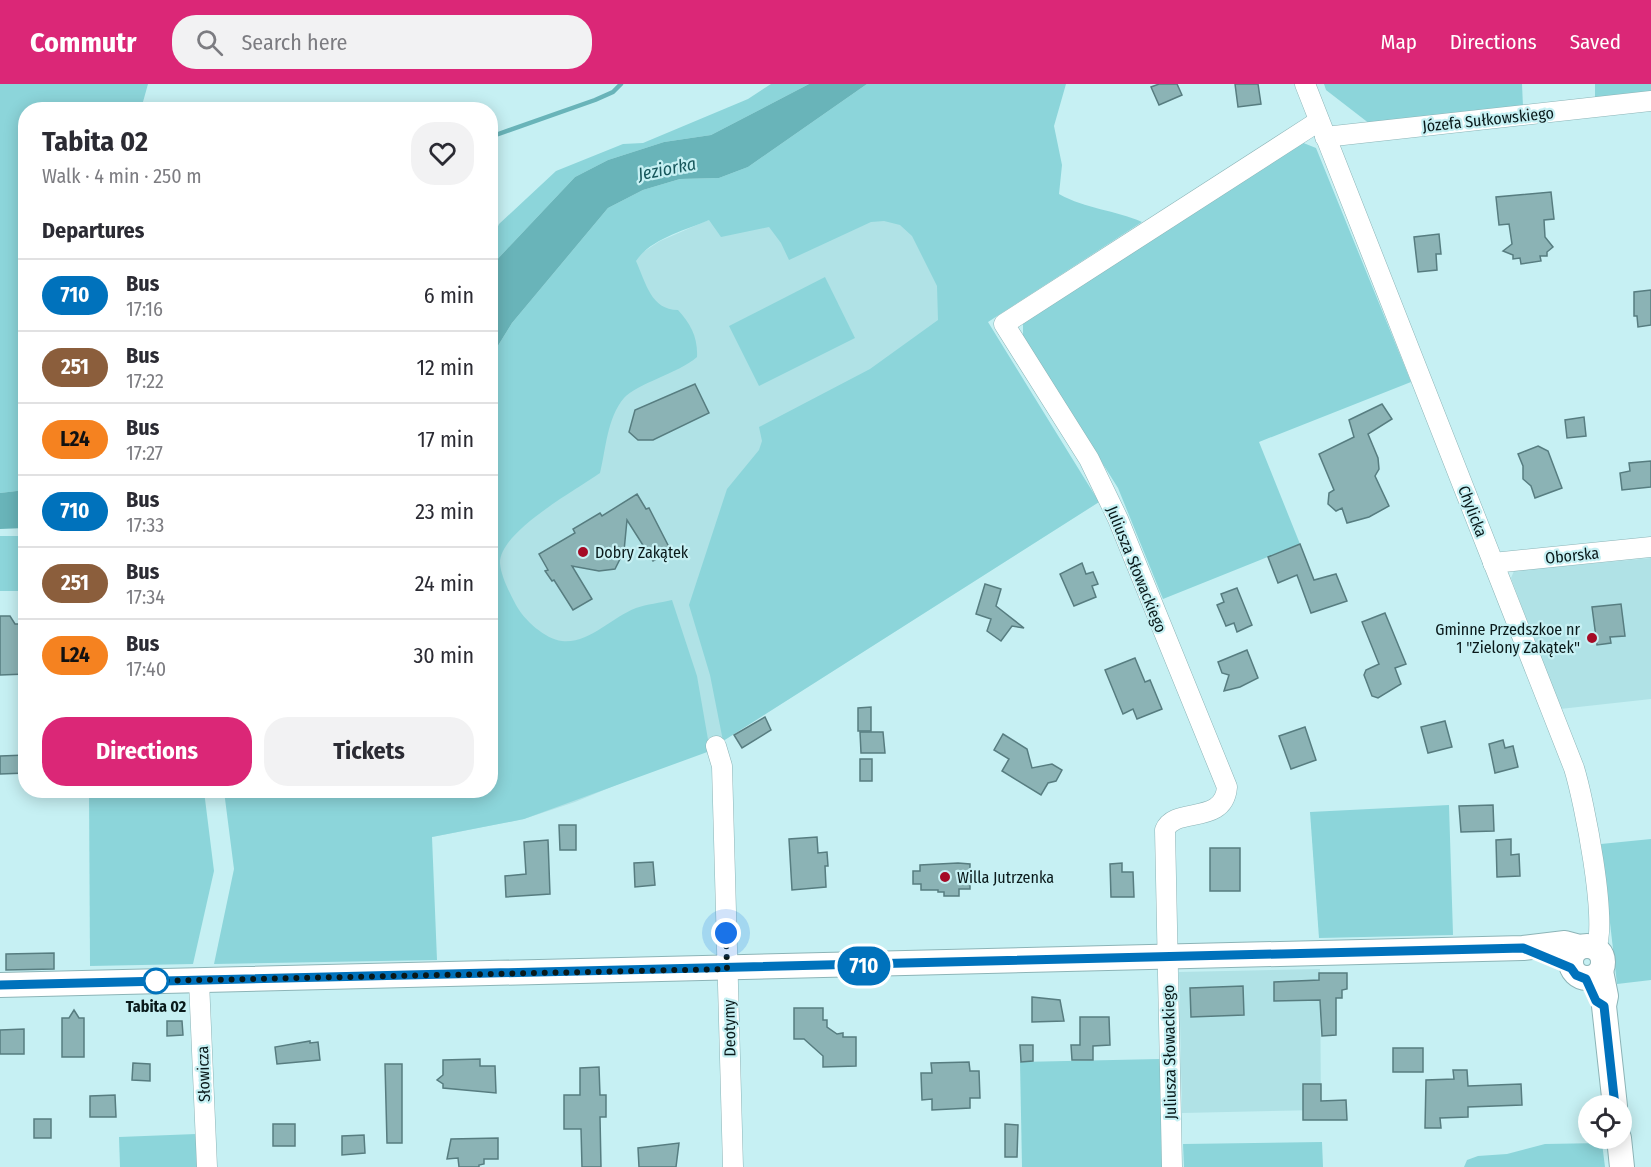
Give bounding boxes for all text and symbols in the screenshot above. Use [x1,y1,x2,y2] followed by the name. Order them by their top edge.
[172,15,592,69] search box
[30,26,136,59] text: Commutr
[193,26,226,59] icon: search
[241,29,347,56] text: Search here
[1380,29,1417,55] text: Map
[1450,29,1537,55] text: Directions
[1570,29,1621,55] text: Saved
[1421,103,1555,136] street label: Józefa Sułkowskiego
[411,122,474,185] button: heart
[42,125,148,158] text: Tabita 02
[635,153,698,186] water label: Jeziorka
[42,164,202,188] text: Walk · 4 min · 250 m
[42,217,144,244] text: Departures
[126,270,159,297] text: Bus
[60,282,90,308] text: 710
[424,282,474,309] text: 6 min
[126,297,163,321] text: 17:16
[126,342,159,369] text: Bus
[61,354,89,380] text: 251
[416,354,474,381] text: 12 min
[126,369,164,393] text: 17:22
[126,414,159,441] text: Bus
[60,426,90,452] text: L24
[417,426,474,453] text: 17 min
[126,441,163,465] text: 17:27
[1454,483,1491,540] street label: Chylicka
[126,486,159,513] text: Bus
[60,498,90,524] text: 710
[415,498,474,525] text: 23 min
[1102,503,1171,635] street label: Juliusza Słowackiego
[126,513,164,537] text: 17:33
[595,543,689,563] place label: Dobry Zakątek
[1544,543,1600,568] street label: Oborska
[576,545,590,559] marker: Dobry Zakątek
[126,558,159,585] text: Bus
[61,570,89,596] text: 251
[415,570,474,597] text: 24 min
[126,585,165,609] text: 17:34
[1435,620,1580,658] place label: Gminne Przedszkoe nr 1 "Zielony Zakątek"
[126,630,159,657] text: Bus
[1585,631,1599,645] marker: Gminne Przedszkoe nr 1 "Zielony Zakątek"
[60,642,90,668] text: L24
[413,642,474,669] text: 30 min
[126,657,166,681] text: 17:40
[42,717,252,786] button: Directions
[264,717,474,786] button: Tickets
[957,868,1054,887] place label: Willa Jutrzenka
[938,870,952,884] marker: Willa Jutrzenka
[711,918,741,948] your location
[830,946,898,986] line badge: 710
[849,953,879,979] text: 710
[143,968,169,994] marker: Tabita 02
[1159,984,1180,1120] street label: Juliusza Słowackiego
[126,997,187,1016] place label: Tabita 02
[719,998,739,1057] street label: Deotymy
[193,1045,214,1102] street label: Słowicza
[1578,1095,1632,1149] map controls
[1578,1095,1632,1149] button: locate

